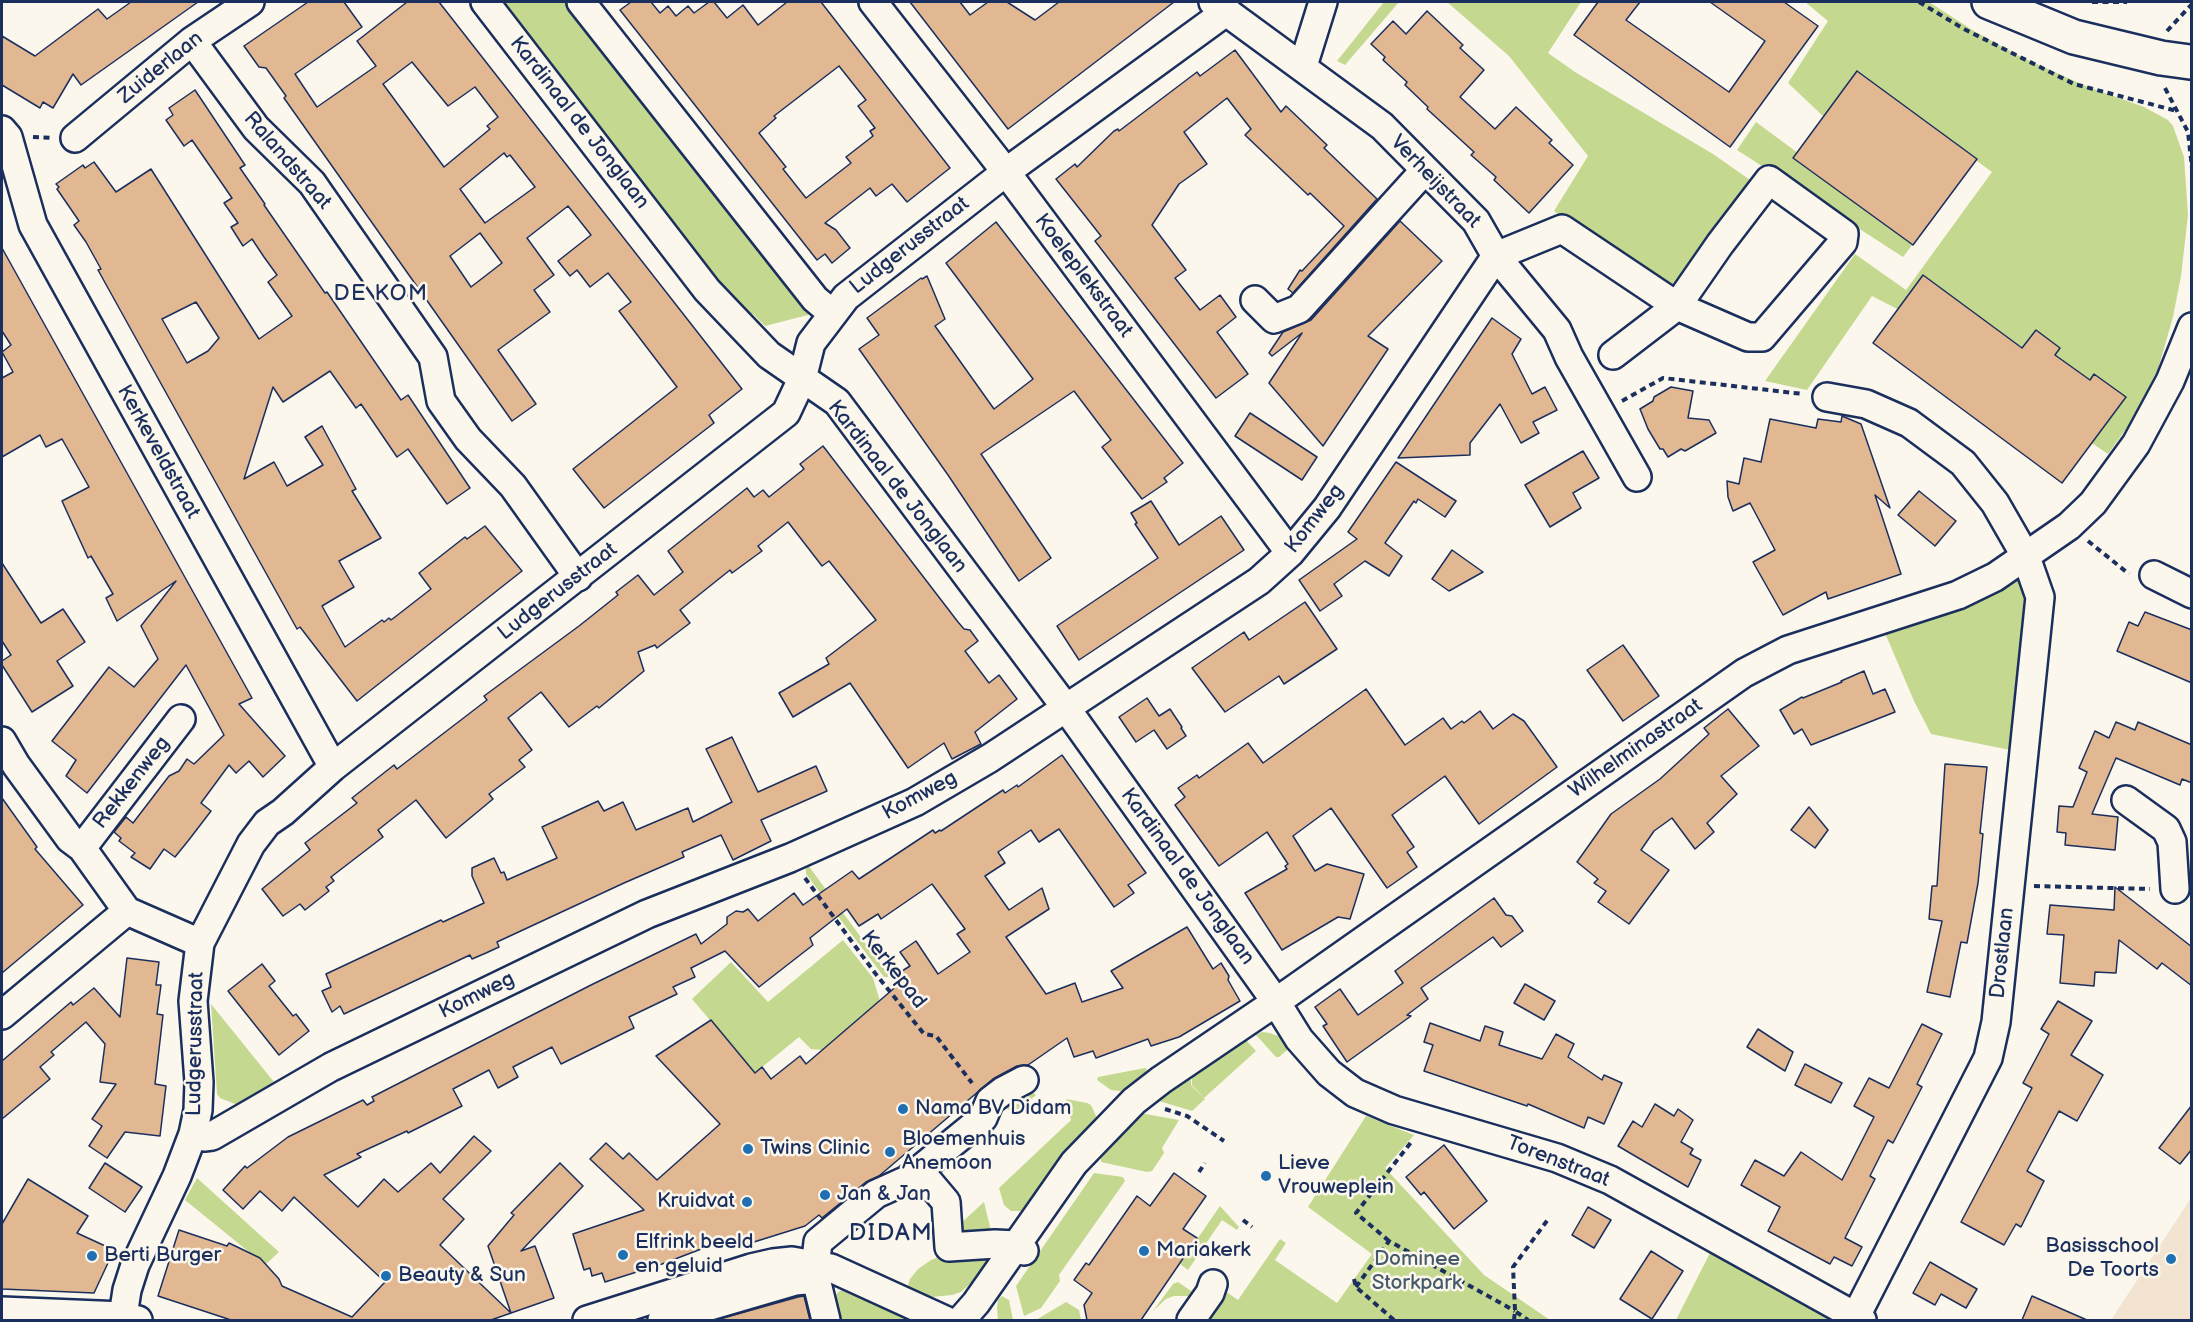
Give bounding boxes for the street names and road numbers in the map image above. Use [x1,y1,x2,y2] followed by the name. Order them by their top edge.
[114,26,208,110] street label: Zuiderlaan
[504,32,654,214] street label: Kardinaal de Jonglaan
[238,107,336,215] street label: Ralandstraat
[1384,130,1486,234] street label: Verheijstraat
[845,192,975,300] street label: Ludgerusstraat
[1028,209,1138,343] street label: Koeleplekstraat
[111,381,205,523] street label: Kerkeveldstraat
[822,396,972,578] street label: Kardinaal de Jonglaan
[1280,479,1350,559] street label: Komweg
[493,538,623,646] street label: Ludgerusstraat
[1565,694,1707,804] street label: Wilhelminastraat
[88,732,176,834] street label: Rekkenweg
[878,766,962,826] street label: Komweg
[1114,784,1260,970] street label: Kardinaal de Jonglaan
[1986,906,2020,1000] street label: Drostlaan
[855,926,931,1014] street label: Kerkepad
[435,967,519,1025] street label: Komweg
[182,972,210,1116] street label: Ludgerusstraat
[1503,1131,1613,1193] street label: Torenstraat

